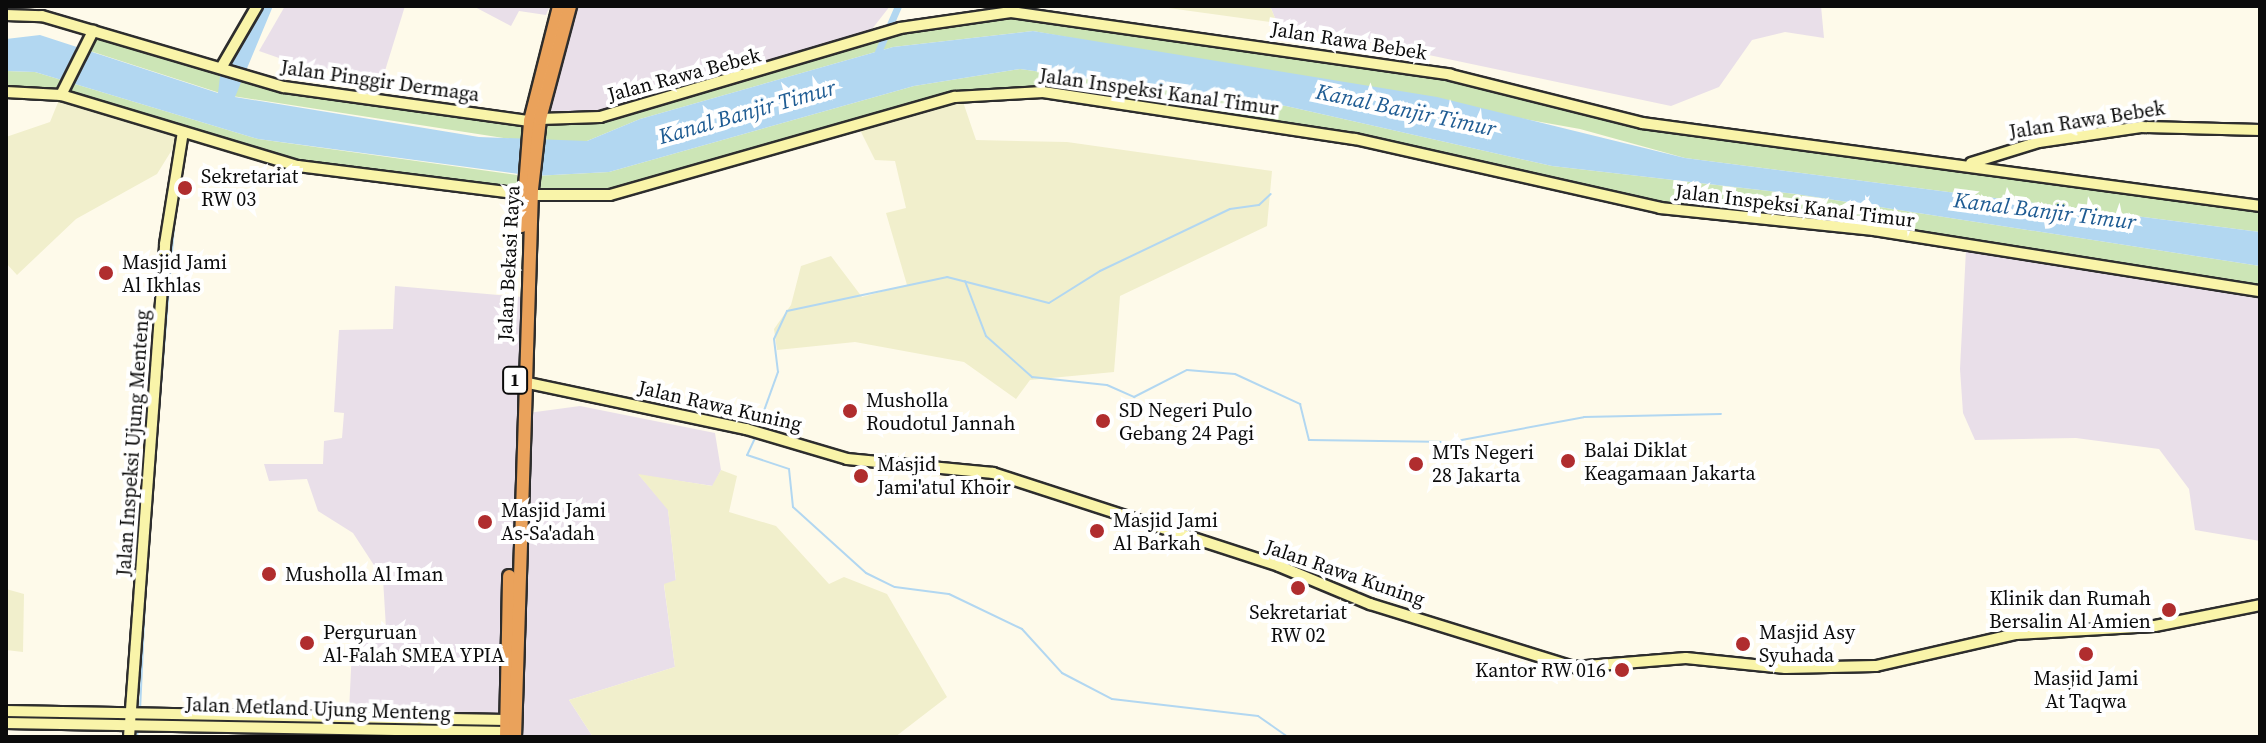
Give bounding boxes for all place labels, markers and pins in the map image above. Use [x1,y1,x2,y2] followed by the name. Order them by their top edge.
[201,164,298,211] place label: Sekretariat RW 03
[176,179,194,197] marker: Sekretariat RW 03
[122,250,227,297] place label: Masjid Jami Al Ikhlas
[97,264,115,282] marker: Masjid Jami Al Ikhlas
[866,388,1015,435] place label: Musholla Roudotul Jannah
[1119,398,1254,445] place label: SD Negeri Pulo Gebang 24 Pagi
[841,402,859,420] marker: Musholla Roudotul Jannah
[1094,412,1112,430] marker: SD Negeri Pulo Gebang 24 Pagi
[1584,438,1756,485] place label: Balai Diklat Keagamaan Jakarta
[1432,440,1534,487] place label: MTs Negeri 28 Jakarta
[877,452,1011,499] place label: Masjid Jami'atul Khoir
[1559,452,1577,470] marker: Balai Diklat Keagamaan Jakarta
[1407,455,1425,473] marker: MTs Negeri 28 Jakarta
[852,467,870,485] marker: Masjid Jami'atul Khoir
[501,498,606,545] place label: Masjid Jami As-Sa'adah
[1113,508,1218,555] place label: Masjid Jami Al Barkah
[476,513,494,531] marker: Masjid Jami As-Sa'adah
[1088,522,1106,540] marker: Masjid Jami Al Barkah
[285,562,444,586] place label: Musholla Al Iman
[260,565,278,583] marker: Musholla Al Iman
[1289,579,1307,597] marker: Sekretariat RW 02
[1989,586,2151,633] place label: Klinik dan Rumah Bersalin Al Amien
[2158,599,2180,621] marker: Klinik dan Rumah Bersalin Al Amien
[1249,600,1347,647] place label: Sekretariat RW 02
[323,620,505,667] place label: Perguruan Al-Falah SMEA YPIA
[1759,620,1855,667] place label: Masjid Asy Syuhada
[298,634,316,652] marker: Perguruan Al-Falah SMEA YPIA
[1734,635,1752,653] marker: Masjid Asy Syuhada
[2077,645,2095,663] marker: Masjid Jami At Taqwa
[1474,658,1606,682] place label: Kantor RW 016
[1613,661,1631,679] marker: Kantor RW 016
[2033,666,2139,713] place label: Masjid Jami At Taqwa

